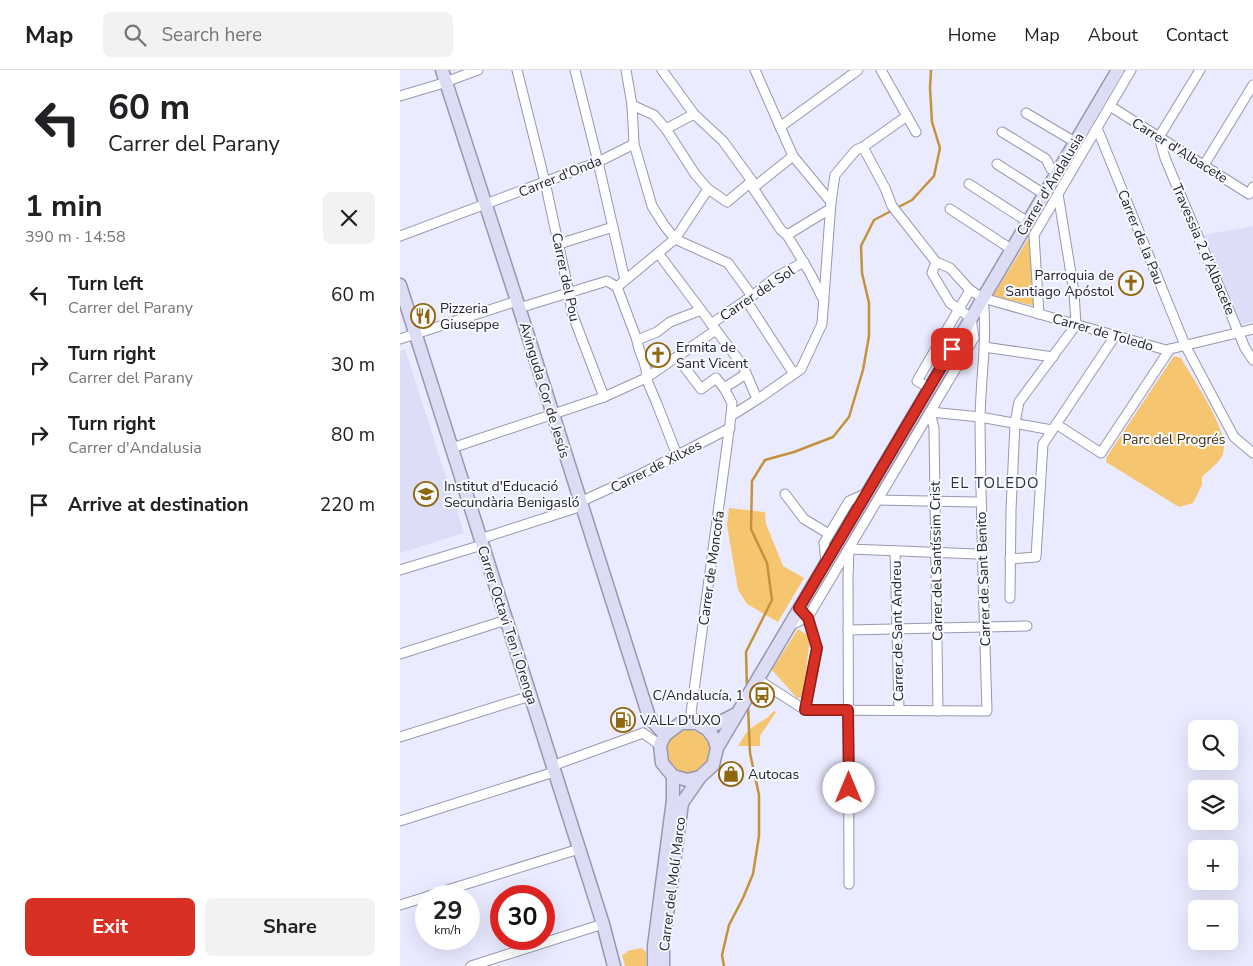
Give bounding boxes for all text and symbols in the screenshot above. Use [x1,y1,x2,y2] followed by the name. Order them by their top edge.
[103,12,453,57] search box
[25,19,73,51] text: Map
[121,21,149,49] icon: search
[161,22,262,48] text: Search here
[948,23,996,47] text: Home
[1024,23,1060,47] text: Map
[1088,23,1138,47] text: About
[1166,23,1228,47] text: Contact
[108,84,190,131] text: 60 m
[25,90,90,155] icon: left
[1128,113,1231,188] street label: Carrer d'Albacete
[108,129,280,159] text: Carrer del Parany
[1012,129,1089,239] street label: Carrer d'Andalusia
[516,151,605,202] street label: Carrer d'Onda
[1167,181,1240,318] street label: Travessia 2 d'Albacete
[25,186,103,227] text: 1 min
[1113,187,1168,287] street label: Carrer de la Pau
[323,192,375,244] button: close
[25,226,126,248] text: 390 m · 14:58
[547,231,584,323] street label: Carrer del Pou
[716,261,799,325] street label: Carrer del Sol
[1005,266,1115,301] place label: Parroquia de Santiago Apóstol
[1118,270,1144,296] church icon: Parroquia de Santiago Apóstol
[68,271,143,297] text: Turn left
[25,281,53,309] icon: left
[331,282,375,308] text: 60 m
[68,297,193,319] text: Carrer del Parany
[440,299,499,334] place label: Pizzeria Giuseppe
[410,303,436,329] restaurant icon: Pizzeria Giuseppe
[1050,309,1156,356] street label: Carrer de Toledo
[515,320,574,461] street label: Avinguda Cor de Jesús
[931,328,973,370] pin
[938,335,966,363] icon: arrive
[676,338,748,373] place label: Ermita de Sant Vicent
[68,341,155,367] text: Turn right
[645,342,671,368] church icon: Ermita de Sant Vicent
[25,351,53,379] icon: right
[331,352,375,378] text: 30 m
[68,367,193,389] text: Carrer del Parany
[68,411,155,437] text: Turn right
[25,421,53,449] icon: right
[331,422,375,448] text: 80 m
[1122,430,1226,449] park label: Parc del Progrés
[608,435,705,498] street label: Carrer de Xilxes
[68,437,202,459] text: Carrer d'Andalusia
[950,473,1040,493] district label: EL TOLEDO
[444,477,580,512] place label: Institut d'Educació Secundària Benigasló
[413,481,439,507] school or university icon: Institut d'Educació Secundària Benigasló
[926,481,947,641] street label: Carrer del Santíssim Crist
[25,491,53,519] icon: arrive
[68,492,249,518] text: Arrive at destination
[320,492,375,518] text: 220 m
[694,510,729,627] street label: Carrer de Moncofa
[972,511,995,647] street label: Carrer de Sant Benito
[473,543,542,707] street label: Carrer Octavi Ten i Orenga
[887,560,908,702] street label: Carrer de Sant Andreu
[749,682,775,708] bus stop icon: C/Andalucía, 1
[653,686,744,705] place label: C/Andalucía, 1
[610,707,636,733] fuel station icon: VALL D'UXO
[639,711,721,730] place label: VALL D'UXO
[1188,720,1238,950] map controls
[1188,720,1238,770] button: search
[718,761,744,787] shop icon: Autocas
[822,761,874,813] position arrow
[748,765,800,784] place label: Autocas
[1188,780,1238,830] button: layers
[655,816,690,952] street label: Carrer del Molí Marco
[1188,840,1238,890] button: +
[490,885,555,950] speed limit sign: 30
[432,894,463,928] text: 29
[25,898,195,956] button: Exit
[205,898,375,956] button: Share
[1188,900,1238,950] button: −
[434,922,461,938] text: km/h

